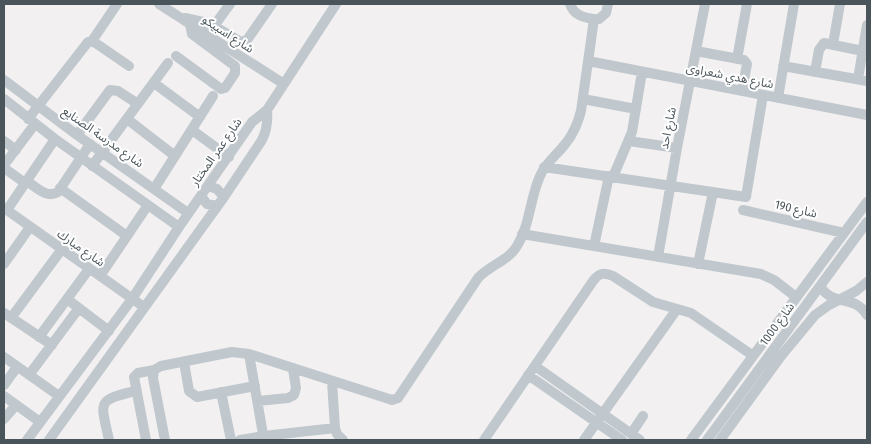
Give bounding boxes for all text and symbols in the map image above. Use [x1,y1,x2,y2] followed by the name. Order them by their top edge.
[198,12,256,58] street label: شارع اسبيكو
[685,61,775,94] street label: شارع هدي شعراوى
[59,104,146,172] street label: شارع مدرسة الصنايع
[657,106,681,151] street label: شارع احد
[187,115,246,191] street label: شارع عمر المختار
[773,197,819,223] street label: شارع 190
[53,227,107,271] street label: شارع مبارك
[757,300,799,349] street label: شارع 1000

